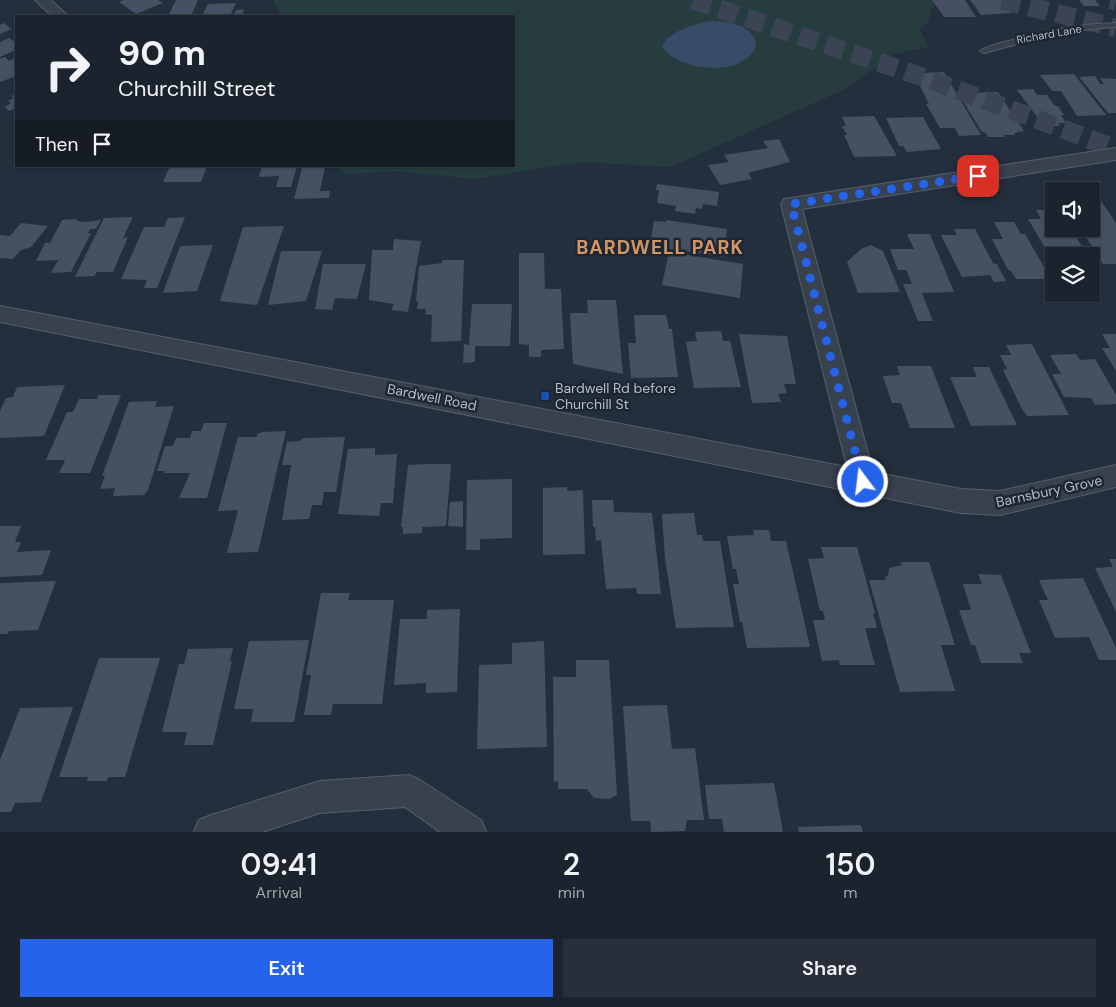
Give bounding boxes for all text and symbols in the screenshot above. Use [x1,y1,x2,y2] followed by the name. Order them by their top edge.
[1015,21,1083,47] street label: Richard Lane
[118,30,206,76] text: 90 m
[35,35,100,100] icon: right
[118,74,275,103] text: Churchill Street
[88,130,116,158] icon: arrive
[35,132,78,157] text: Then
[957,155,999,197] pin
[964,162,992,190] icon: arrive
[1045,182,1100,302] map controls
[1045,182,1100,237] button: sound
[576,235,744,260] district label: BARDWELL PARK
[1045,247,1100,302] button: layers
[555,379,676,413] place label: Bardwell Rd before Churchill St
[386,380,478,414] street label: Bardwell Road
[539,390,551,402] marker: Bardwell Rd before Churchill St
[836,455,888,507] position arrow
[994,471,1104,511] street label: Barnsbury Grove
[241,845,317,884] text: 09:41
[563,845,580,884] text: 2
[826,845,875,884] text: 150
[256,882,302,903] text: Arrival
[558,882,585,903] text: min
[843,882,858,903] text: m
[20,939,553,997] button: Exit
[563,939,1096,997] button: Share

